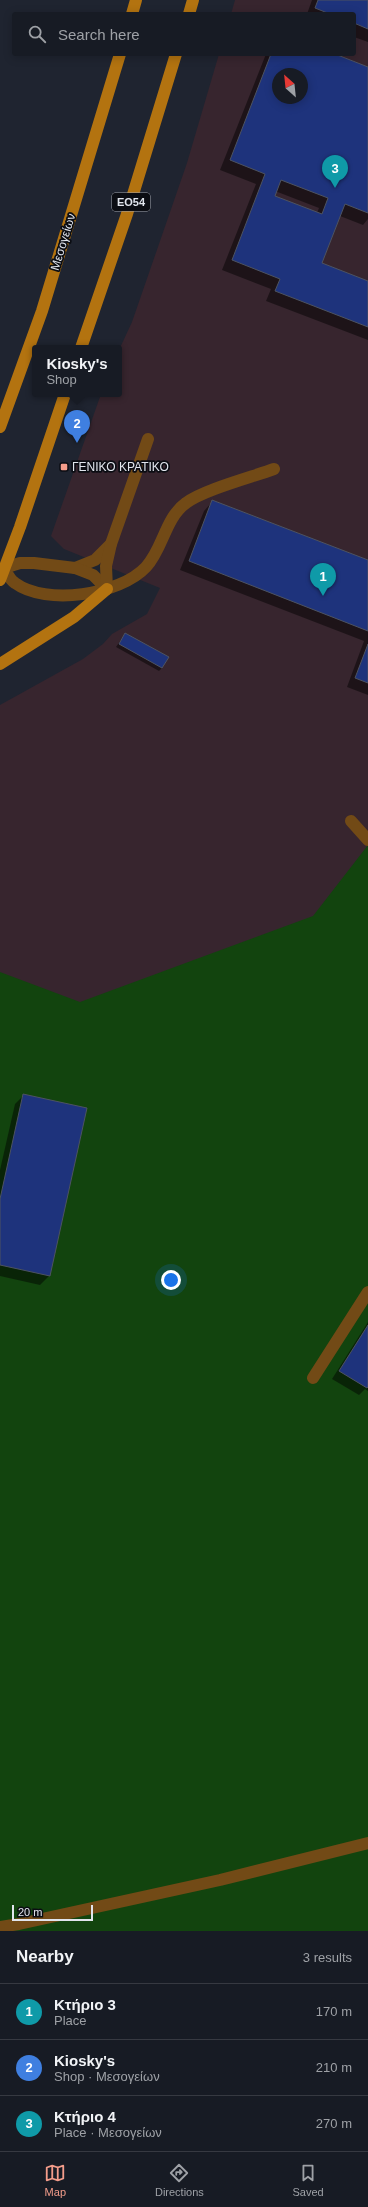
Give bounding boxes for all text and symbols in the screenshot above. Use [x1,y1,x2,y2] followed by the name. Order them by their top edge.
[12,12,356,56] search box
[26,23,48,45] icon: search
[58,26,140,43] text: Search here
[272,68,308,104] north arrow
[322,155,348,188] pin: 3
[112,193,150,211] road number: ΕΟ54
[48,212,78,272] street label: Μεσογείων
[32,345,122,397] popup
[46,355,108,372] text: Kiosky's
[46,372,77,387] text: Shop
[64,410,90,443] pin: 2
[72,460,169,474] place label: ΓΕΝΙΚΟ ΚΡΑΤΙΚΟ
[59,462,69,472] marker: ΓΕΝΙΚΟ ΚΡΑΤΙΚΟ
[310,563,336,596] pin: 1
[161,1270,181,1290] your location
[12,1903,93,1922] scale bar
[18,1906,42,1918] text: 20 m
[16,1947,74,1966] text: Nearby
[303,1950,352,1965] text: 3 results
[54,1996,116,2013] text: Κτήριο 3
[25,2004,33,2019] text: 1
[316,2004,352,2019] text: 170 m
[54,2013,87,2028] text: Place
[54,2052,115,2069] text: Kiosky's
[25,2060,33,2075] text: 2
[316,2060,352,2075] text: 210 m
[54,2069,160,2084] text: Shop · Μεσογείων
[54,2108,116,2125] text: Κτήριο 4
[25,2116,33,2131] text: 3
[316,2116,352,2131] text: 270 m
[54,2125,162,2140] text: Place · Μεσογείων
[44,2162,66,2198] tab: Map
[155,2162,204,2198] tab: Directions
[292,2162,324,2198] tab: Saved

